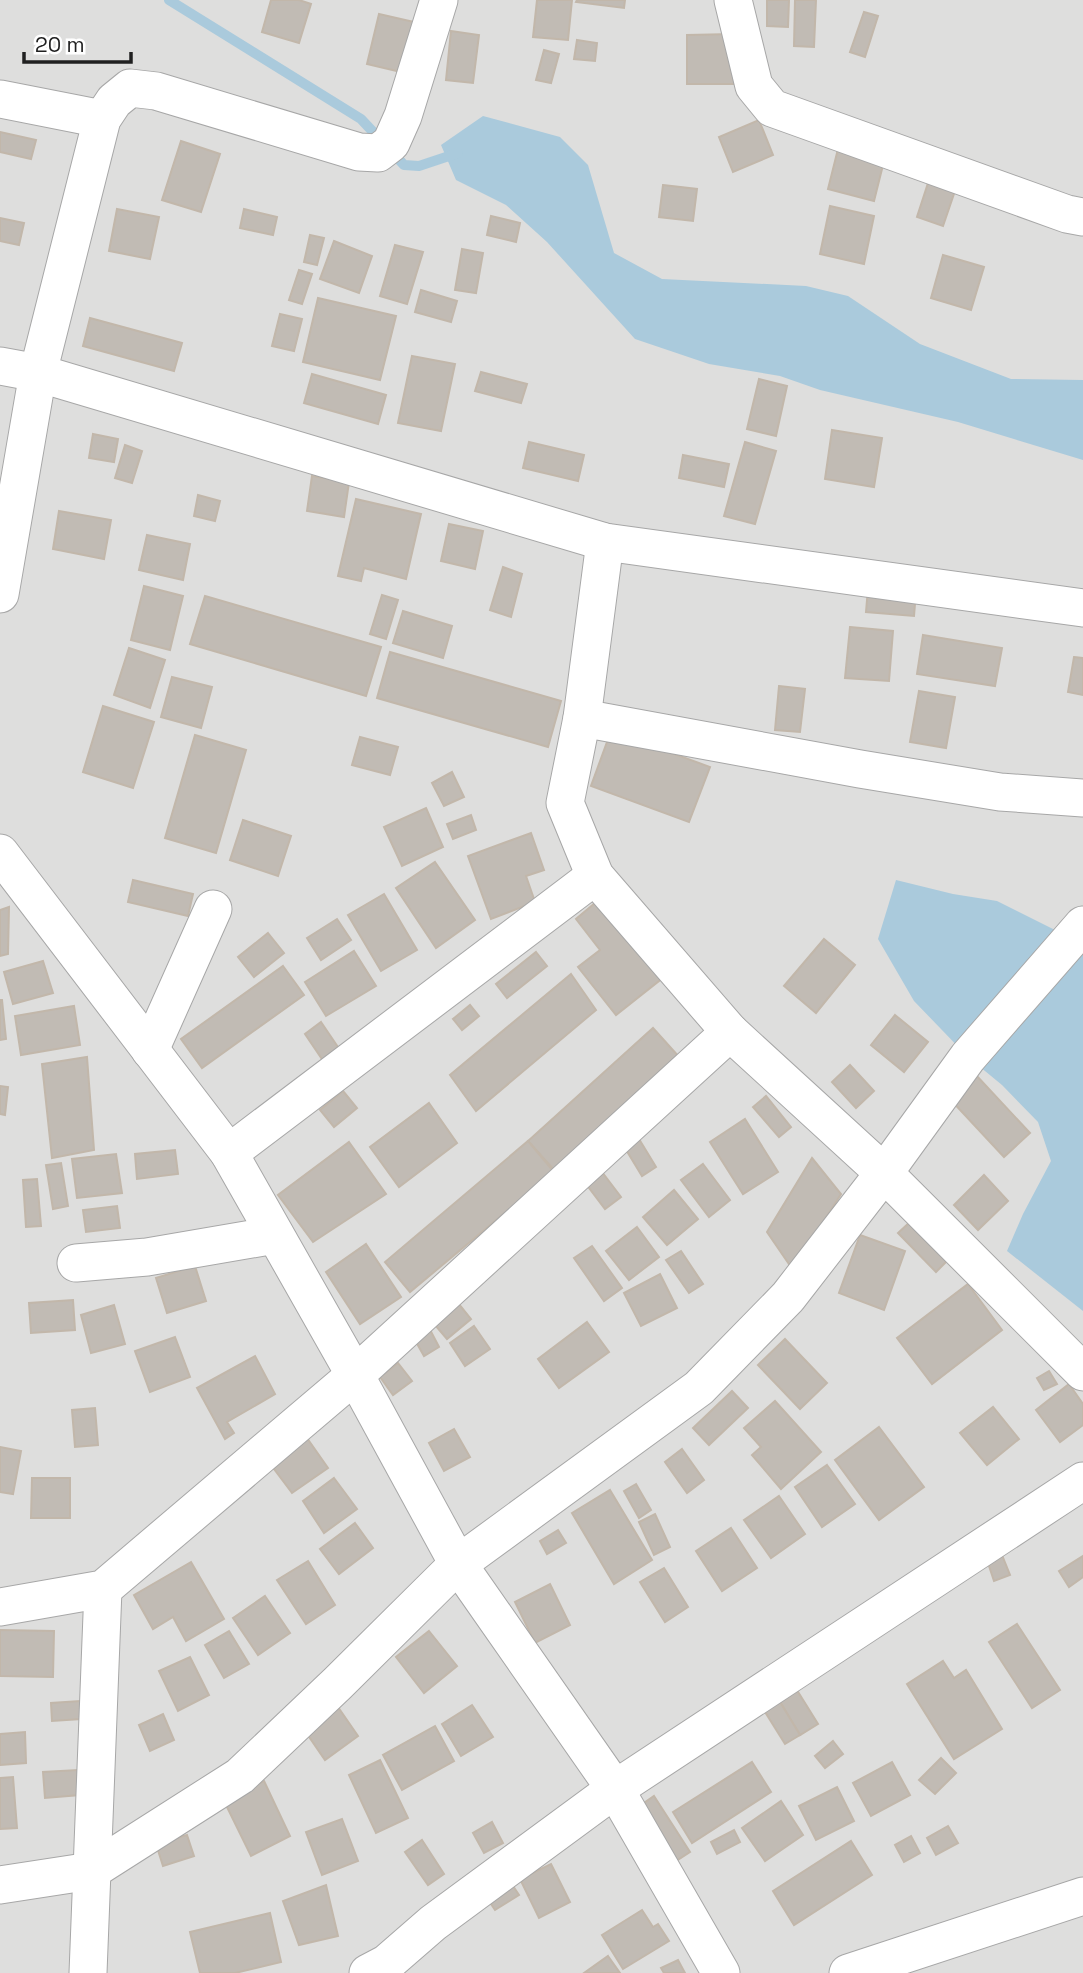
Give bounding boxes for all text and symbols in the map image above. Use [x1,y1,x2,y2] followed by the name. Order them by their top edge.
[24,21,131,65] scale bar
[35,31,85,58] text: 20 m

